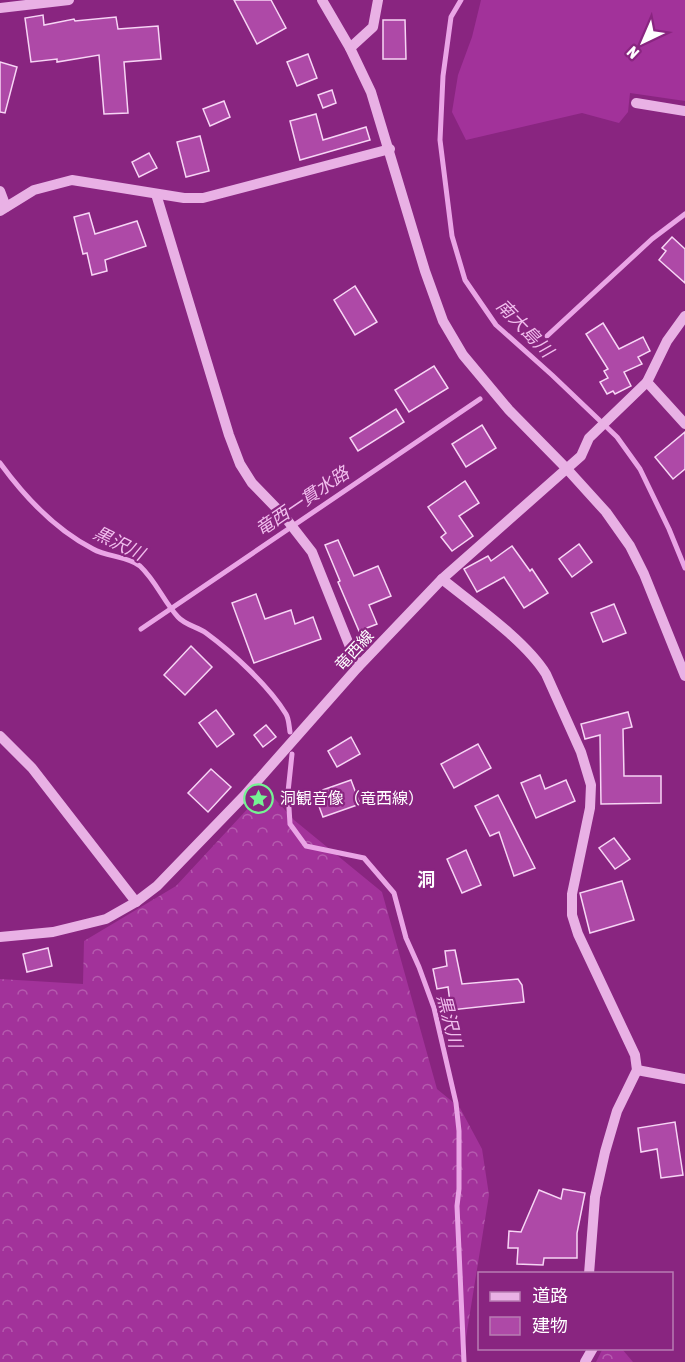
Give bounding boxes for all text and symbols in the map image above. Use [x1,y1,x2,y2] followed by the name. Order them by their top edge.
[613,12,673,72] north arrow
[623,43,642,63] text: N
[492,295,559,363] water label: 南大島川
[251,461,354,540] water label: 竜西一貫水路
[90,522,150,565] water label: 黒沢川
[331,626,377,674] street label: 竜西線
[243,782,275,814] place icon: 洞観音像（竜西線）
[280,789,424,807] place label: 洞観音像（竜西線）
[417,869,435,890] district label: 洞
[433,992,467,1052] water label: 黒沢川
[478,1272,673,1350] legend
[532,1285,568,1306] text: 道路
[532,1315,568,1336] text: 建物

